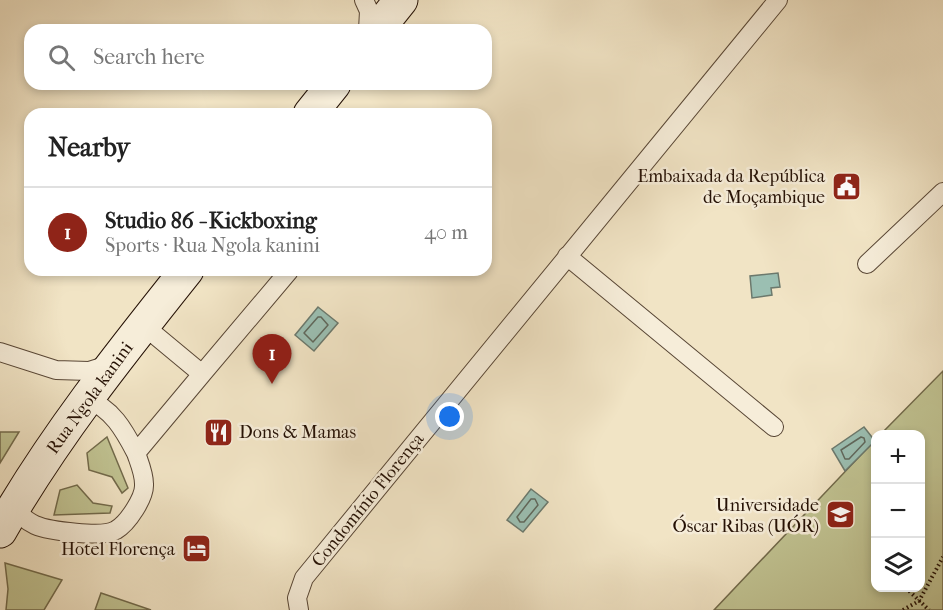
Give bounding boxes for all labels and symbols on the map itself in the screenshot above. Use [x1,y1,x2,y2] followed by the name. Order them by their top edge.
[637,166,826,208] place label: Embaixada da República de Moçambique
[830,170,862,202] public building icon: Embaixada da República de Moçambique
[252,334,292,384] pin: 1
[42,337,138,458] street label: Rua Ngola kanini
[435,402,464,431] your location
[202,416,234,448] restaurant icon: Dons & Mamas
[239,422,356,443] place label: Dons & Mamas
[308,428,429,571] street label: Condomínio Florença
[673,495,819,537] place label: Universidade Óscar Ribas (UÓR)
[824,499,856,531] school or university icon: Universidade Óscar Ribas (UÓR)
[180,533,212,565] hotel icon: Hotel Florença
[61,539,176,560] place label: Hotel Florença

